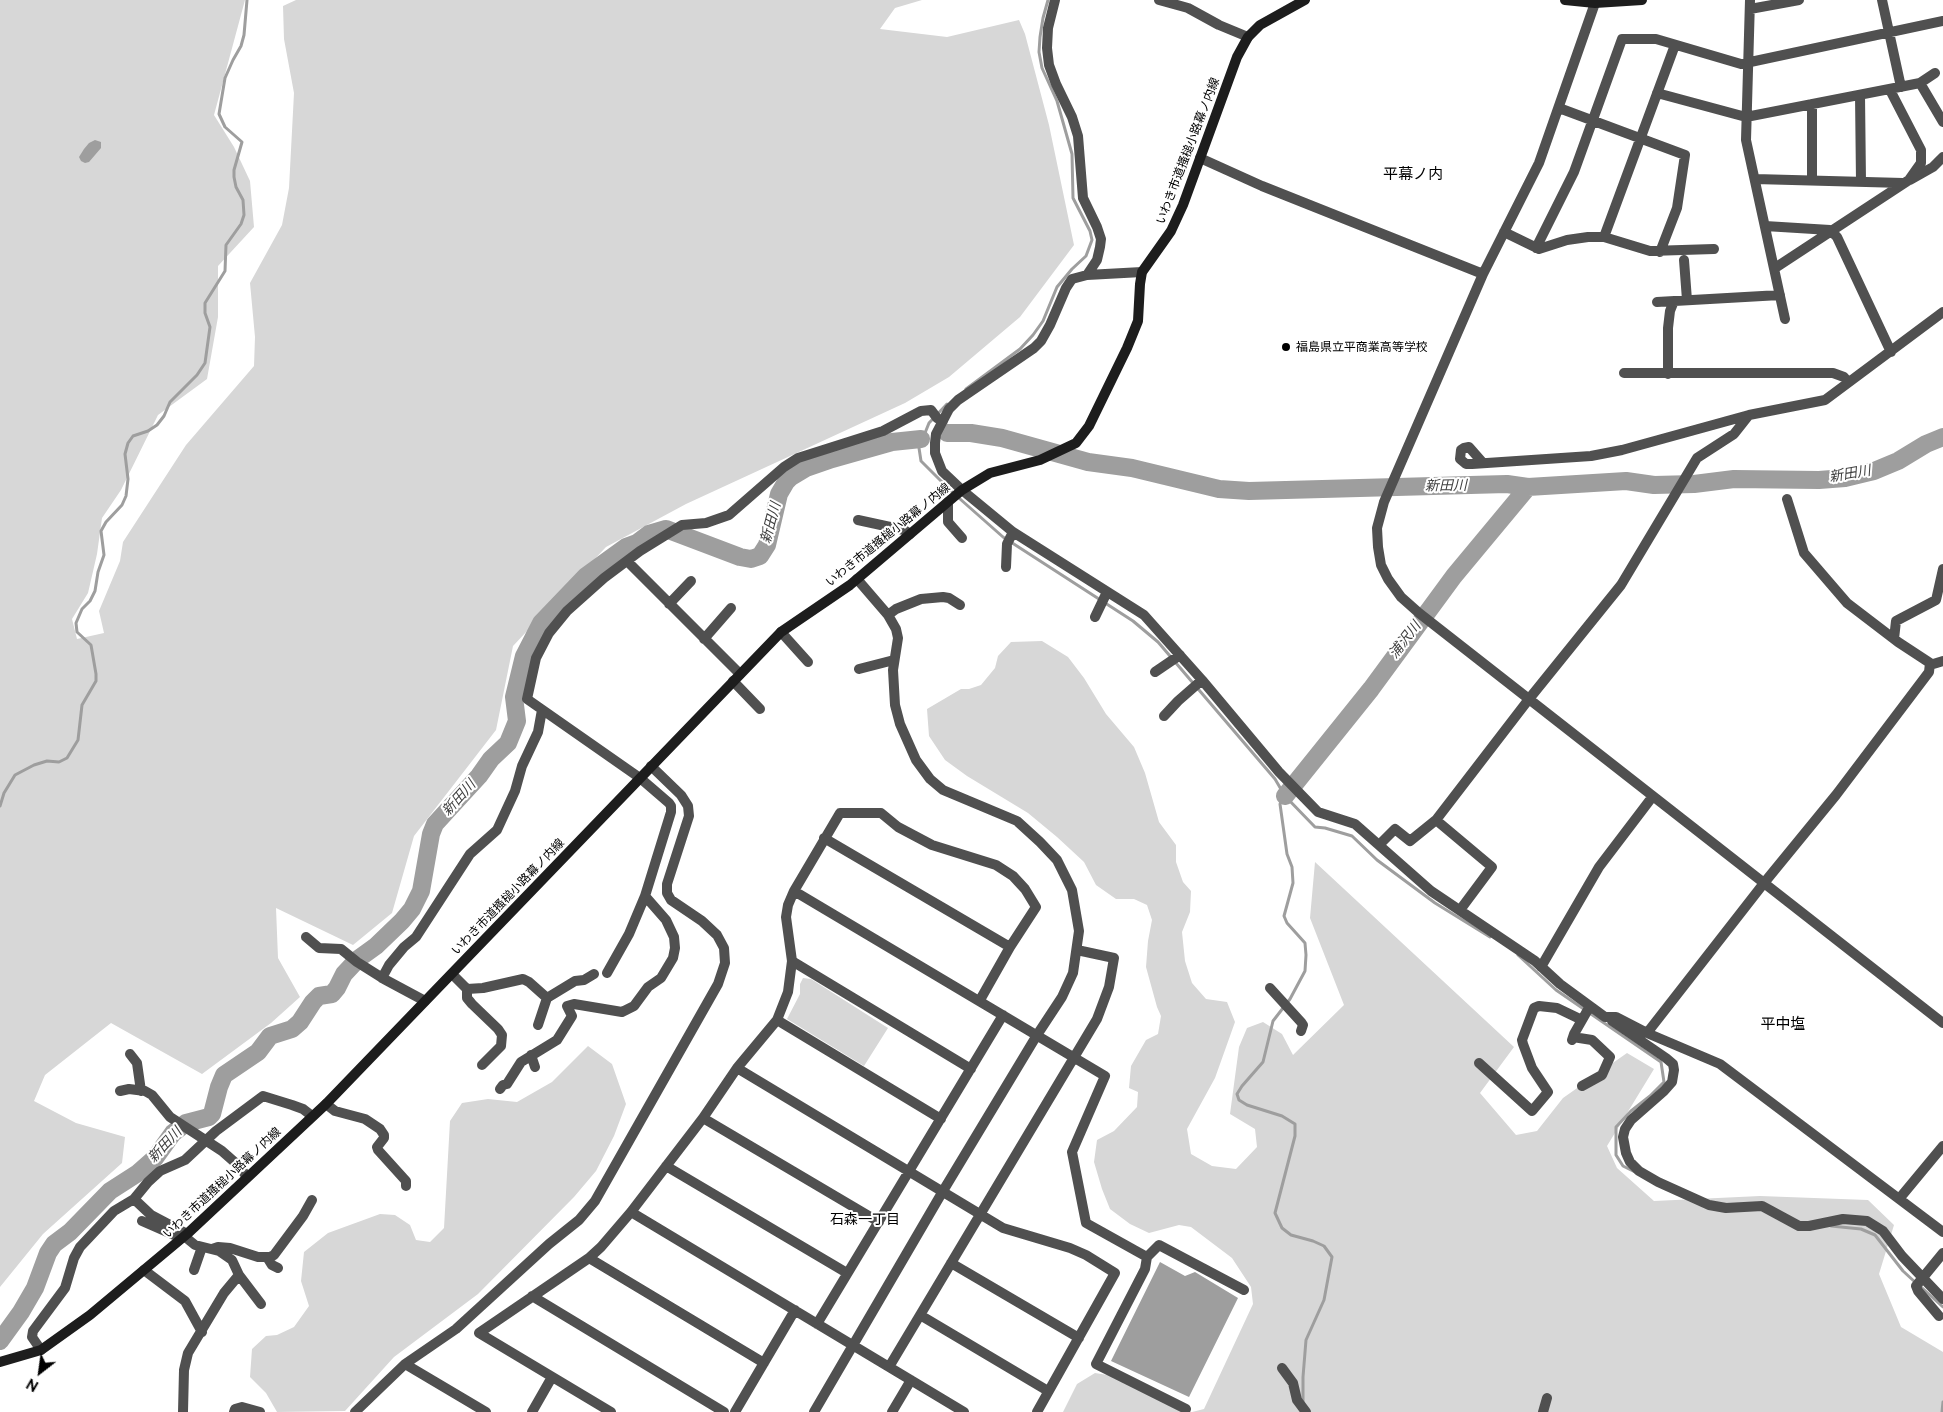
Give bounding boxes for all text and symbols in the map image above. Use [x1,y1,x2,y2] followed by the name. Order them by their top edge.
[1153,76,1223,226] street label: いわき市道搔槌小路幕ノ内線
[1383,165,1443,183] district label: 平幕ノ内
[1296,340,1428,354] place label: 福島県立平商業高等学校
[1280,341,1292,353] marker: 福島県立平商業高等学校
[1828,462,1872,486] water label: 新田川
[1425,477,1467,495] water label: 新田川
[823,480,953,590] street label: いわき市道搔槌小路幕ノ内線
[757,501,785,545] water label: 新田川
[1385,618,1425,662] water label: 浦沢川
[439,777,479,819] water label: 新田川
[449,836,567,958] street label: いわき市道搔槌小路幕ノ内線
[1761,1015,1805,1033] district label: 平中塩
[145,1124,185,1166] water label: 新田川
[160,1125,284,1241] street label: いわき市道搔槌小路幕ノ内線
[830,1212,900,1228] district label: 石森一丁目
[15,1347,65,1397] north arrow
[24,1375,41,1395] text: N

